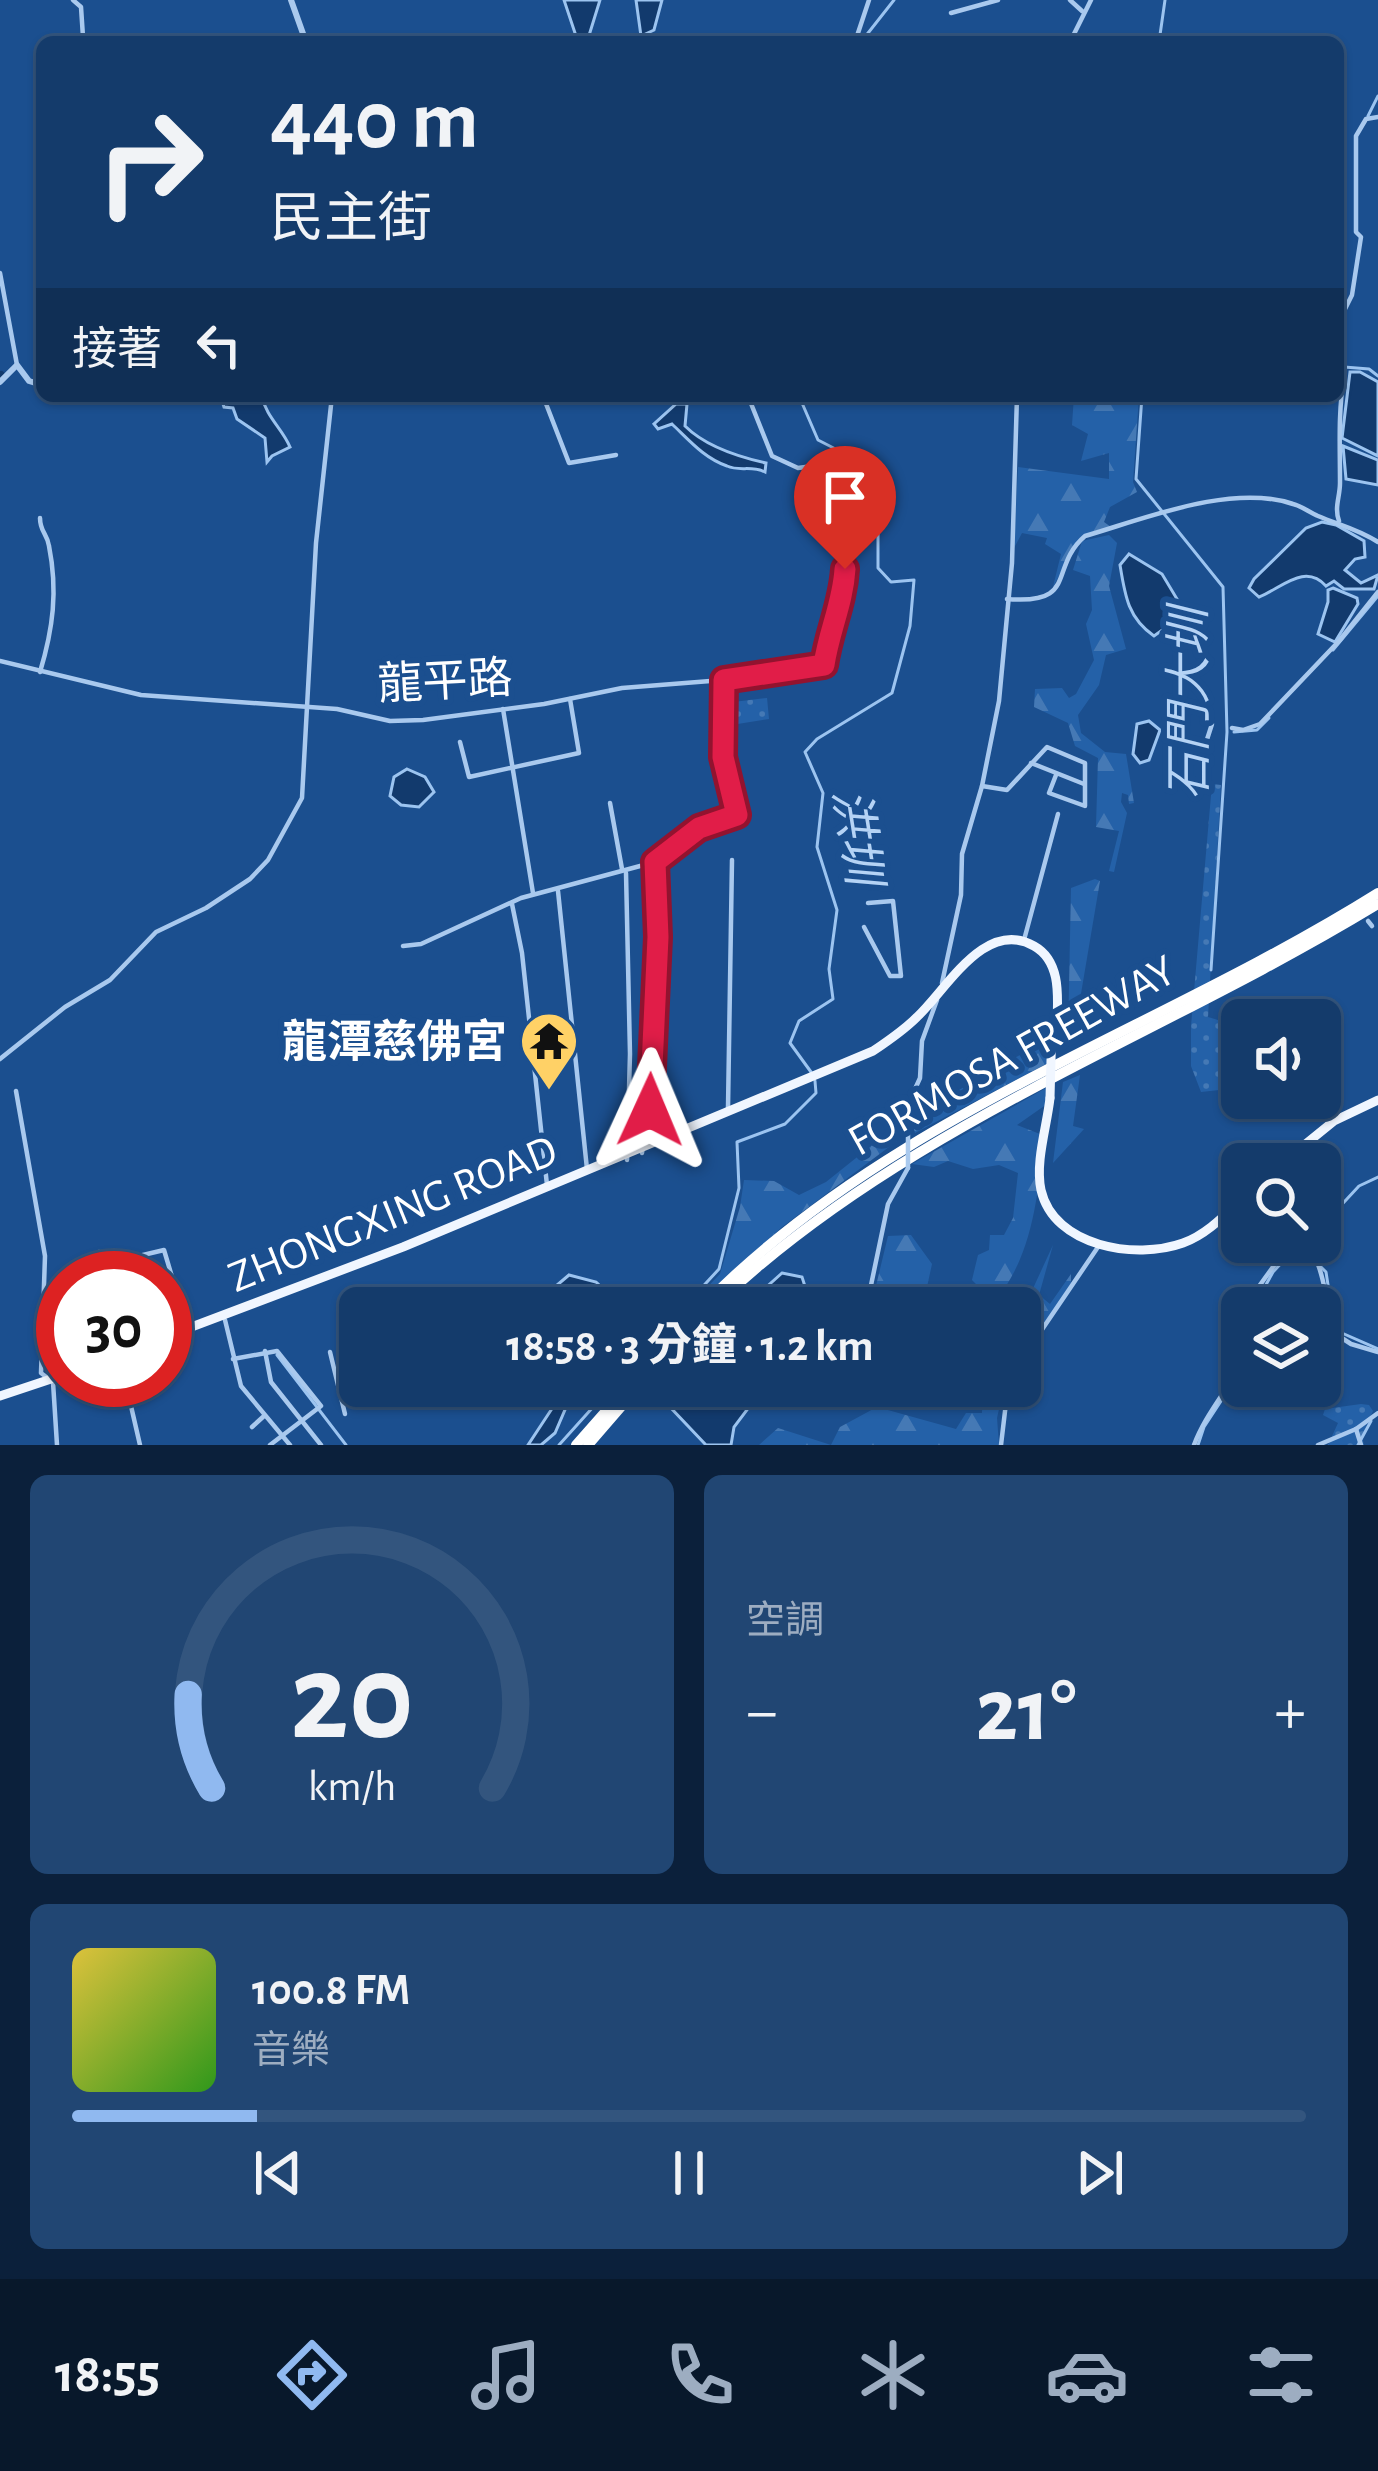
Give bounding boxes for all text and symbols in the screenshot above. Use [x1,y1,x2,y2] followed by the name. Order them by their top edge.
[270,80,479,164] text: 440 m
[72,84,228,240] icon: right
[270,193,432,247] text: 民主街
[186,312,252,378] icon: left
[72,328,162,373] text: 接著
[794,446,896,569] pin
[812,464,878,530] icon: arrive
[1164,602,1215,800] water label: 石門大圳
[376,653,514,708] street label: 龍平路
[824,785,890,894] water label: 洪圳
[841,948,1184,1165] street label: FORMOSA FREEWAY
[1221,999,1341,1407] map controls
[1221,999,1341,1119] button: sound
[518,1010,580,1092] temple icon: 龍潭慈佛宮
[282,1018,507,1066] place label: 龍潭慈佛宮
[587,1047,713,1173] position arrow
[222,1128,564,1301] street label: ZHONGXING ROAD
[1221,1143,1341,1263] button: search
[36,1251,192,1407] speed limit sign: 30
[1221,1287,1341,1407] button: layers
[506,1324,874,1369] text: 18:58 · 3 分鐘 · 1.2 km
[746,1602,824,1641] text: 空調
[290,1637,414,1762] text: 20
[975,1667,1077,1757] text: 21°
[746,1679,778,1745] text: −
[1274,1679,1306,1745] text: +
[308,1765,396,1808] text: km/h
[252,1968,410,2013] text: 100.8 FM
[252,2032,330,2071] text: 音樂
[245,2140,311,2206] icon: previous
[656,2140,722,2206] icon: pause
[1067,2140,1133,2206] icon: next
[270,2333,354,2417] icon: directions
[464,2333,548,2417] icon: music
[658,2333,742,2417] icon: phone
[851,2333,935,2417] icon: climate
[1045,2333,1129,2417] icon: car
[1239,2333,1323,2417] icon: filters
[55,2348,160,2402] text: 18:55

